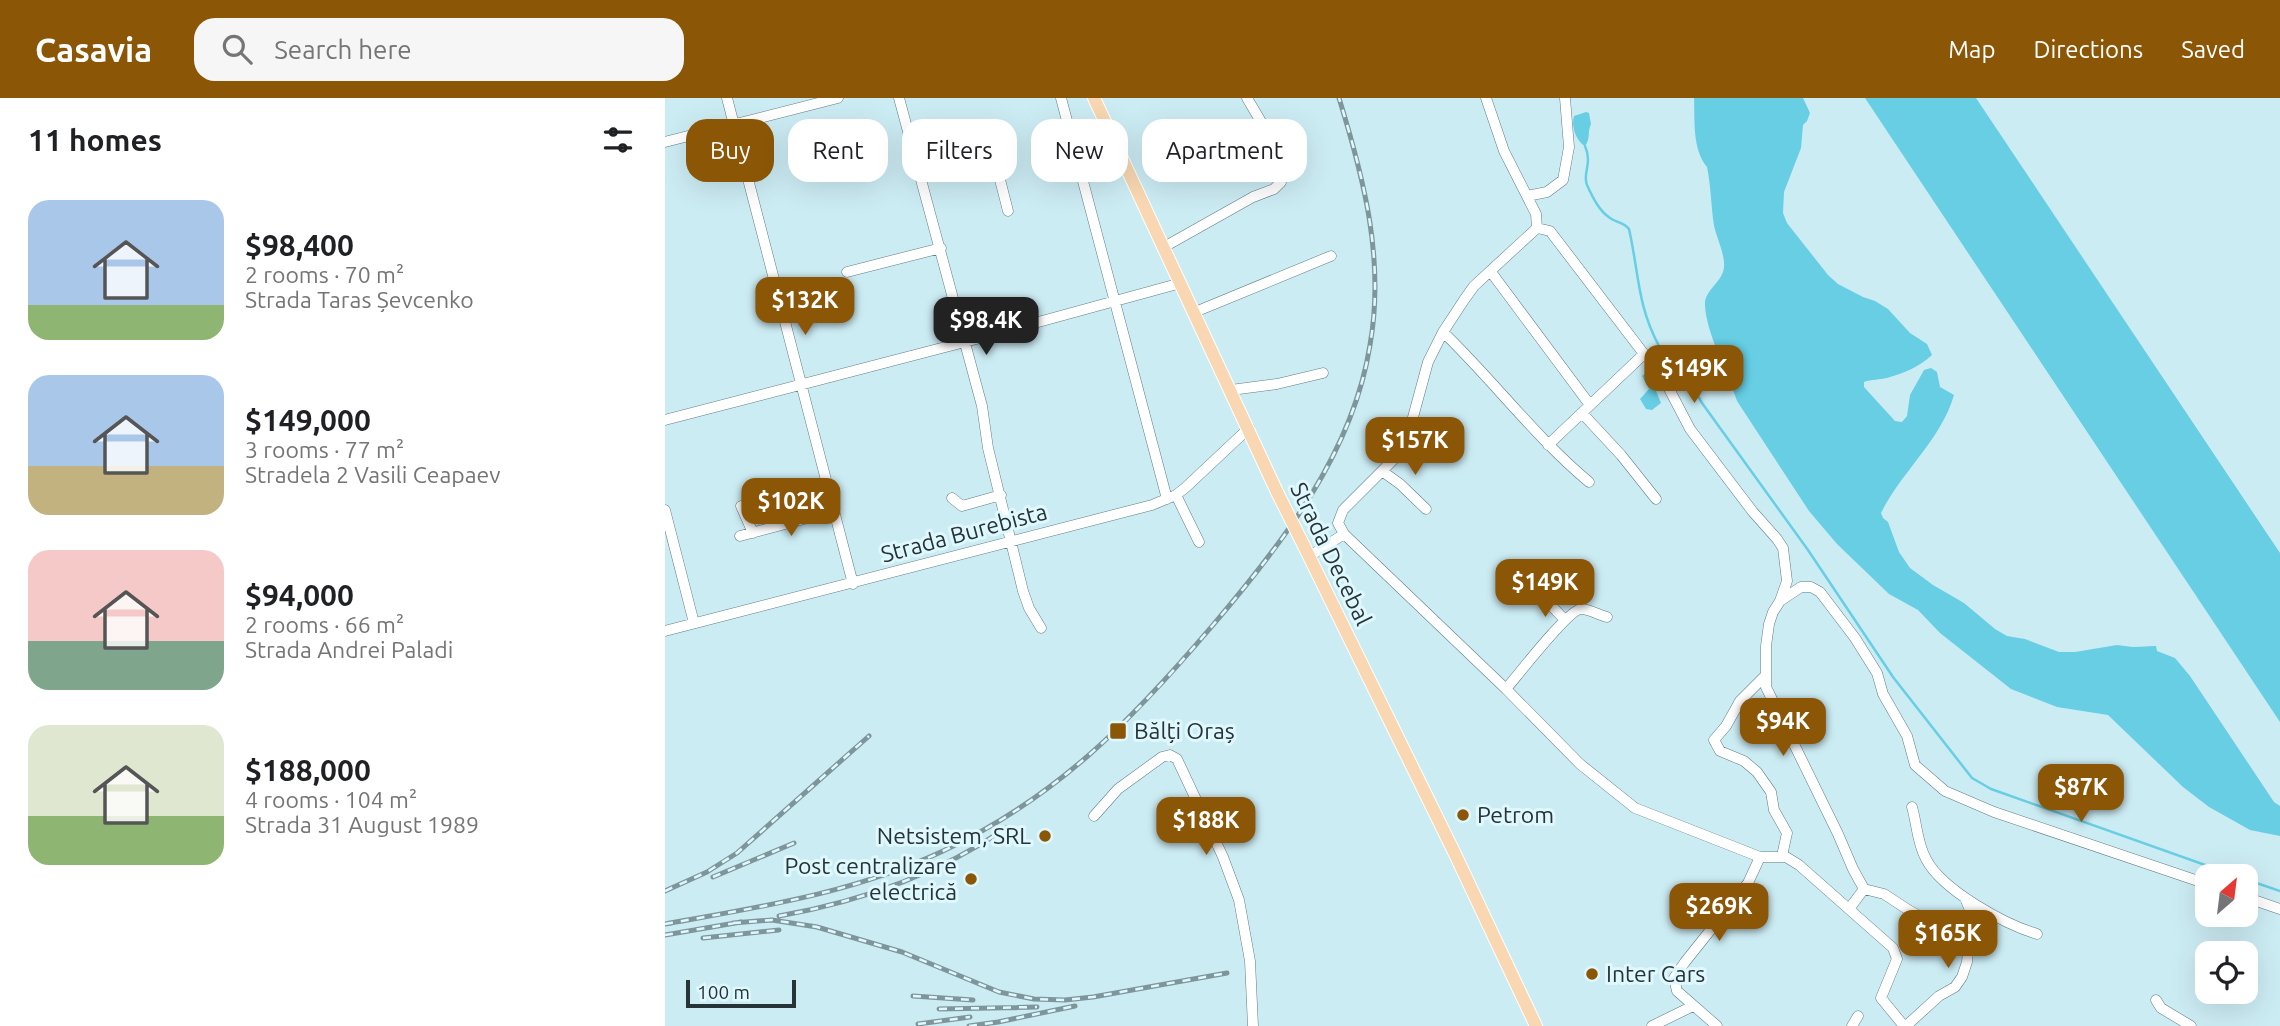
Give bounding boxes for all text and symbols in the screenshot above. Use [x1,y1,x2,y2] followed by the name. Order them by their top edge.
[194,18,684,81] search box
[218,30,256,68] icon: search
[35,31,152,68] text: Casavia
[274,35,412,64] text: Search here
[1948,36,1995,63] text: Map
[2033,36,2143,63] text: Directions
[2181,36,2245,63] text: Saved
[686,119,774,182] chip: Buy
[788,119,888,182] chip: Rent
[902,119,1017,182] chip: Filters
[1031,119,1128,182] chip: New
[1142,119,1307,182] chip: Apartment
[599,121,637,159] icon: filters
[28,123,162,157] text: 11 homes
[84,228,168,312] icon: home
[245,228,354,262] text: $98,400
[245,262,404,287] text: 2 rooms · 70 m²
[756,278,854,337] pin: $132K
[245,287,474,312] text: Strada Taras Șevcenko
[771,287,839,312] text: $132K
[929,298,1043,357] pin: $98.4K
[950,307,1022,332] text: $98.4K
[1645,345,1743,405] pin: $149K
[1660,355,1728,380] text: $149K
[84,403,168,487] icon: home
[245,403,371,437] text: $149,000
[1366,418,1464,477] pin: $157K
[1381,427,1449,452] text: $157K
[245,437,404,462] text: 3 rooms · 77 m²
[245,462,500,487] text: Stradela 2 Vasili Ceapaev
[742,478,840,538] pin: $102K
[1286,478,1377,629] street label: Strada Decebal
[757,488,825,513] text: $102K
[878,498,1050,567] street label: Strada Burebista
[1496,560,1594,619] pin: $149K
[1511,569,1579,594] text: $149K
[84,578,168,662] icon: home
[245,578,354,612] text: $94,000
[245,612,404,637] text: 2 rooms · 66 m²
[245,637,453,662] text: Strada Andrei Paladi
[1742,698,1824,758] pin: $94K
[1756,708,1810,733] text: $94K
[1134,718,1235,743] place label: Bălți Oraș
[1108,721,1128,741] marker: Bălți Oraș
[84,753,168,837] icon: home
[245,753,371,787] text: $188,000
[2040,764,2122,824] pin: $87K
[2054,774,2108,799] text: $87K
[245,787,417,812] text: 4 rooms · 104 m²
[1157,798,1255,857] pin: $188K
[1477,802,1554,827] place label: Petrom
[1172,807,1240,832] text: $188K
[1455,807,1471,823] marker: Petrom
[245,812,479,837] text: Strada 31 August 1989
[877,823,1031,848] place label: Netsistem, SRL
[1037,828,1053,844] marker: Netsistem, SRL
[784,853,957,904] place label: Post centralizare electrică
[2195,864,2257,928] north arrow
[2195,864,2258,1004] map controls
[963,871,979,887] marker: Post centralizare electrică
[1670,884,1768,943] pin: $269K
[1685,893,1753,918] text: $269K
[1899,910,1997,970] pin: $165K
[1914,920,1982,945] text: $165K
[2195,941,2258,1004] button: locate
[1606,961,1705,986] place label: Inter Cars
[1584,966,1600,982] marker: Inter Cars
[686,977,796,1009] scale bar
[697,981,750,1003] text: 100 m

